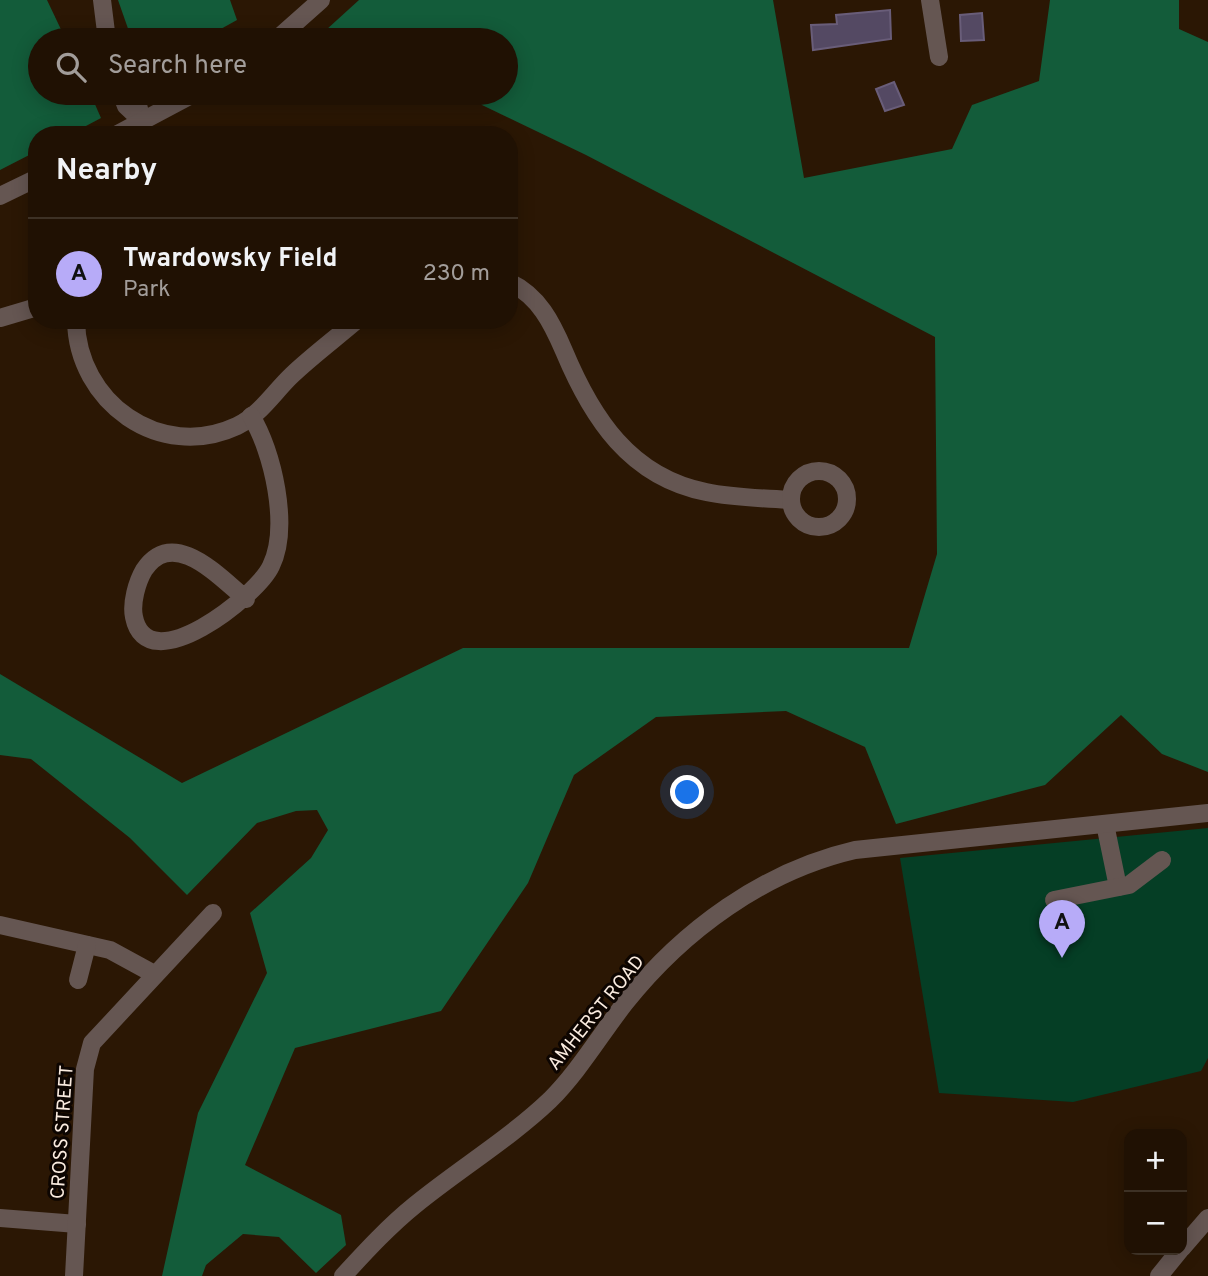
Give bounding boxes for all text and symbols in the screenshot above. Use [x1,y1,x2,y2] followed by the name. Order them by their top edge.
[28,28,518,105] search box
[52,48,90,86] icon: search
[108,50,247,83] text: Search here
[56,153,157,190] text: Nearby
[123,243,338,276] text: Twardowsky Field
[71,260,87,289] text: A
[423,260,490,289] text: 230 m
[123,276,170,305] text: Park
[670,775,704,809] your location
[1039,900,1085,958] pin: A
[543,951,650,1076] street label: AMHERST ROAD
[46,1064,80,1200] street label: CROSS STREET
[1124,1129,1187,1255] map controls
[1124,1129,1187,1192] button: +
[1124,1192,1187,1255] button: −

